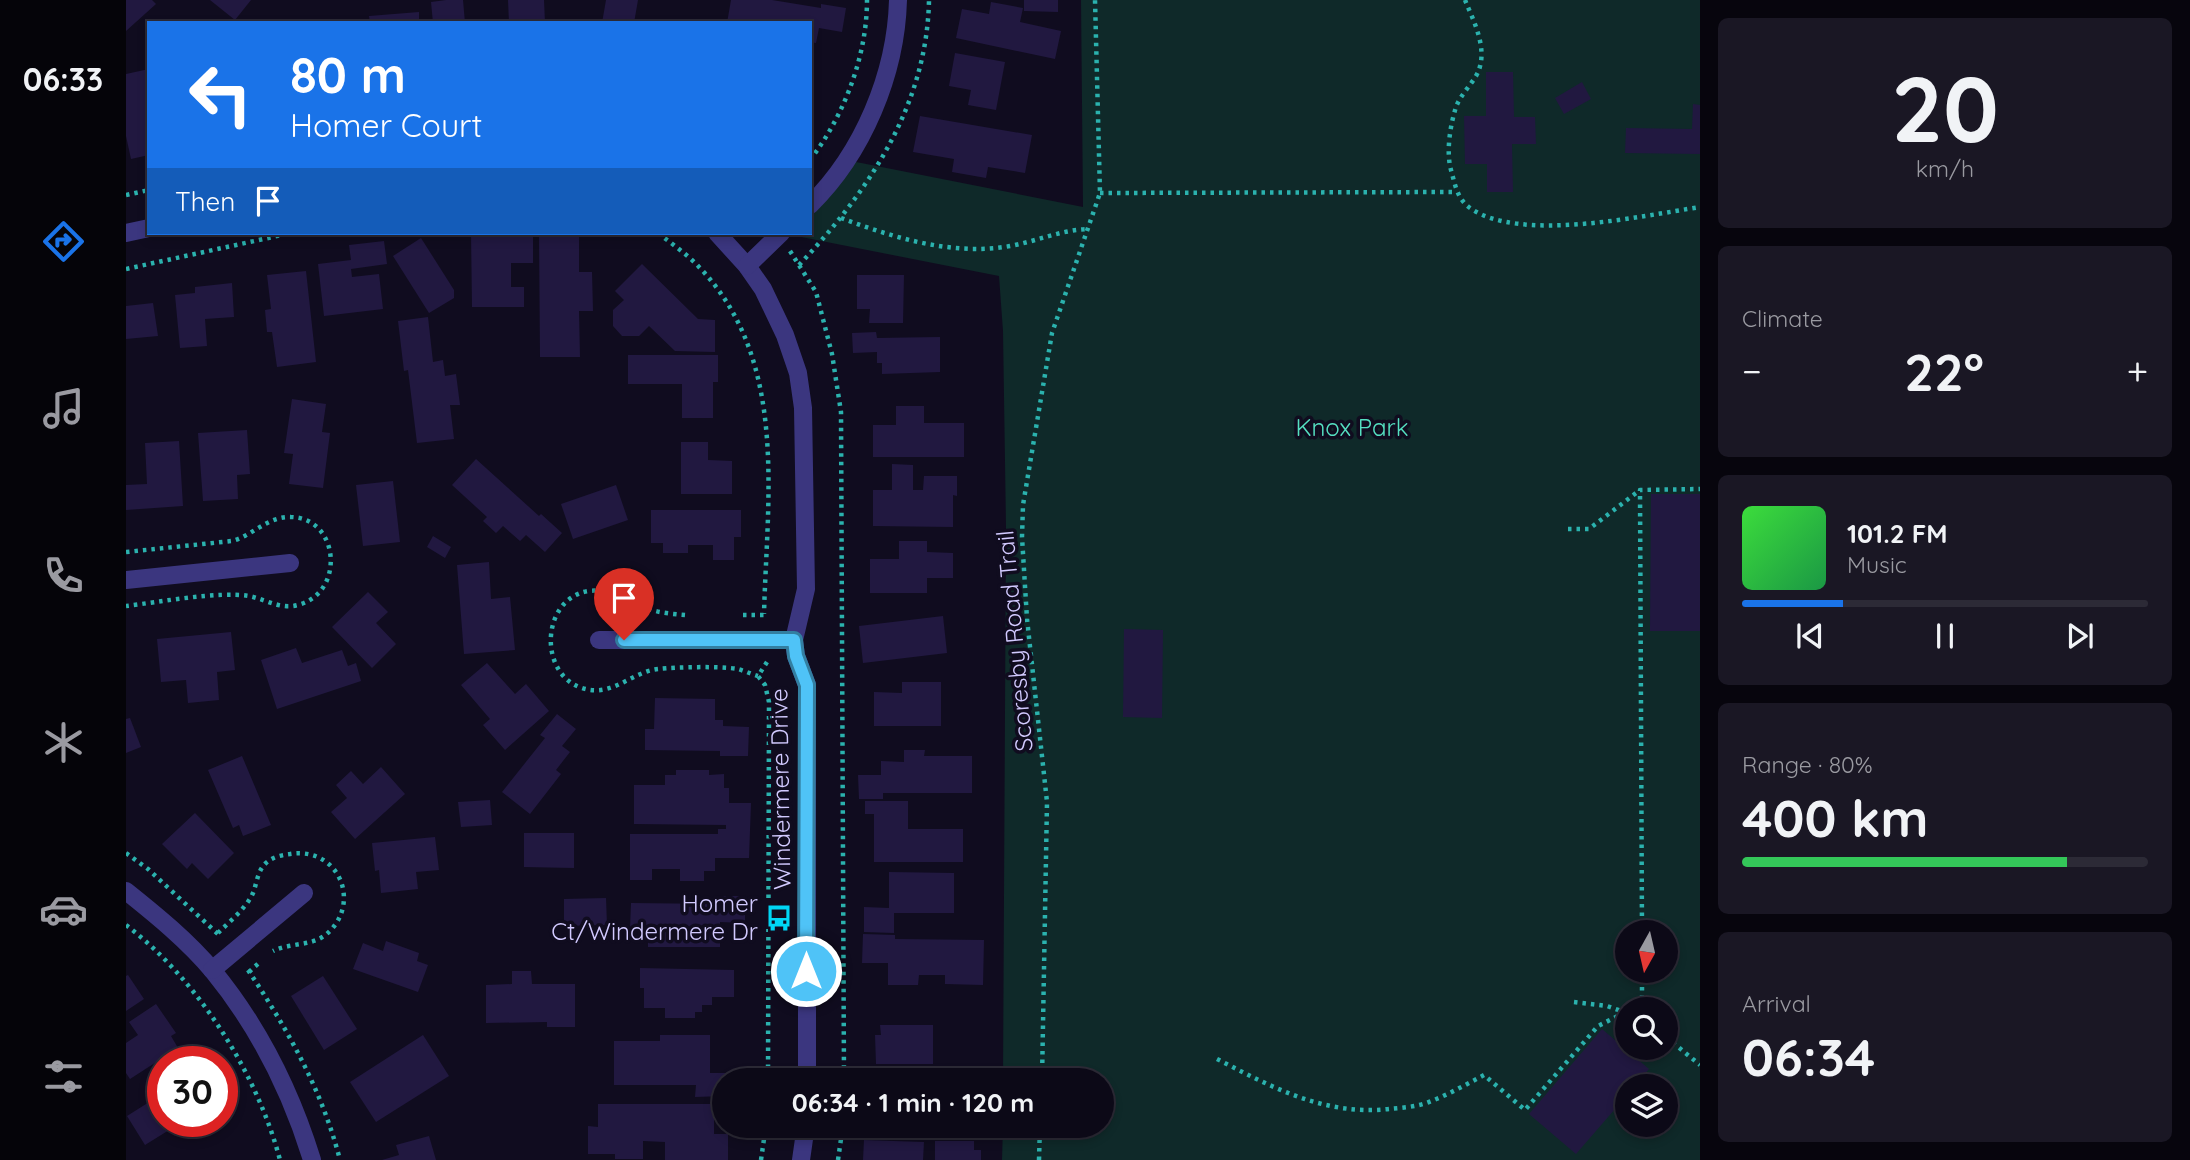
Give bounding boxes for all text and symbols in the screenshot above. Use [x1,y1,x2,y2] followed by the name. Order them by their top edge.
[290,44,406,105] text: 80 m
[175,49,266,140] icon: left
[1891,51,1999,165] text: 20
[23,59,103,99] text: 06:33
[290,105,482,145] text: Homer Court
[1916,154,1974,183] text: km/h
[249,182,287,220] icon: arrive
[175,185,235,218] text: Then
[39,217,88,266] icon: directions
[1742,304,1823,333] text: Climate
[1904,339,1984,404] text: 22°
[1742,347,1762,395] text: −
[2127,347,2148,395] text: +
[39,384,88,433] icon: music
[1295,412,1409,442] park label: Knox Park
[1847,517,1948,550] text: 101.2 FM
[989,529,1039,753] street label: Scoresby Road Trail
[1847,550,1907,579] text: Music
[39,551,88,600] icon: phone
[594,568,654,640] pin
[605,579,643,617] icon: arrive
[1791,617,1829,655] icon: previous
[1926,617,1964,655] icon: pause
[2061,617,2099,655] icon: next
[763,688,797,890] street label: Windermere Drive
[39,718,88,767] icon: climate
[1742,750,1873,779] text: Range · 80%
[1742,785,1929,850] text: 400 km
[39,885,88,934] icon: car
[551,888,758,946] place label: Homer Ct/Windermere Dr
[764,903,794,933] bus stop icon: Homer Ct/Windermere Dr
[1615,920,1678,984] north arrow
[1615,920,1678,1137] map controls
[769,934,843,1008] position arrow
[1742,989,1811,1018] text: Arrival
[1615,997,1678,1060] button: search
[1742,1024,1875,1089] text: 06:34
[147,1046,238,1137] speed limit sign: 30
[39,1052,88,1101] icon: filters
[1615,1074,1678,1137] button: layers
[792,1086,1034,1119] text: 06:34 · 1 min · 120 m

